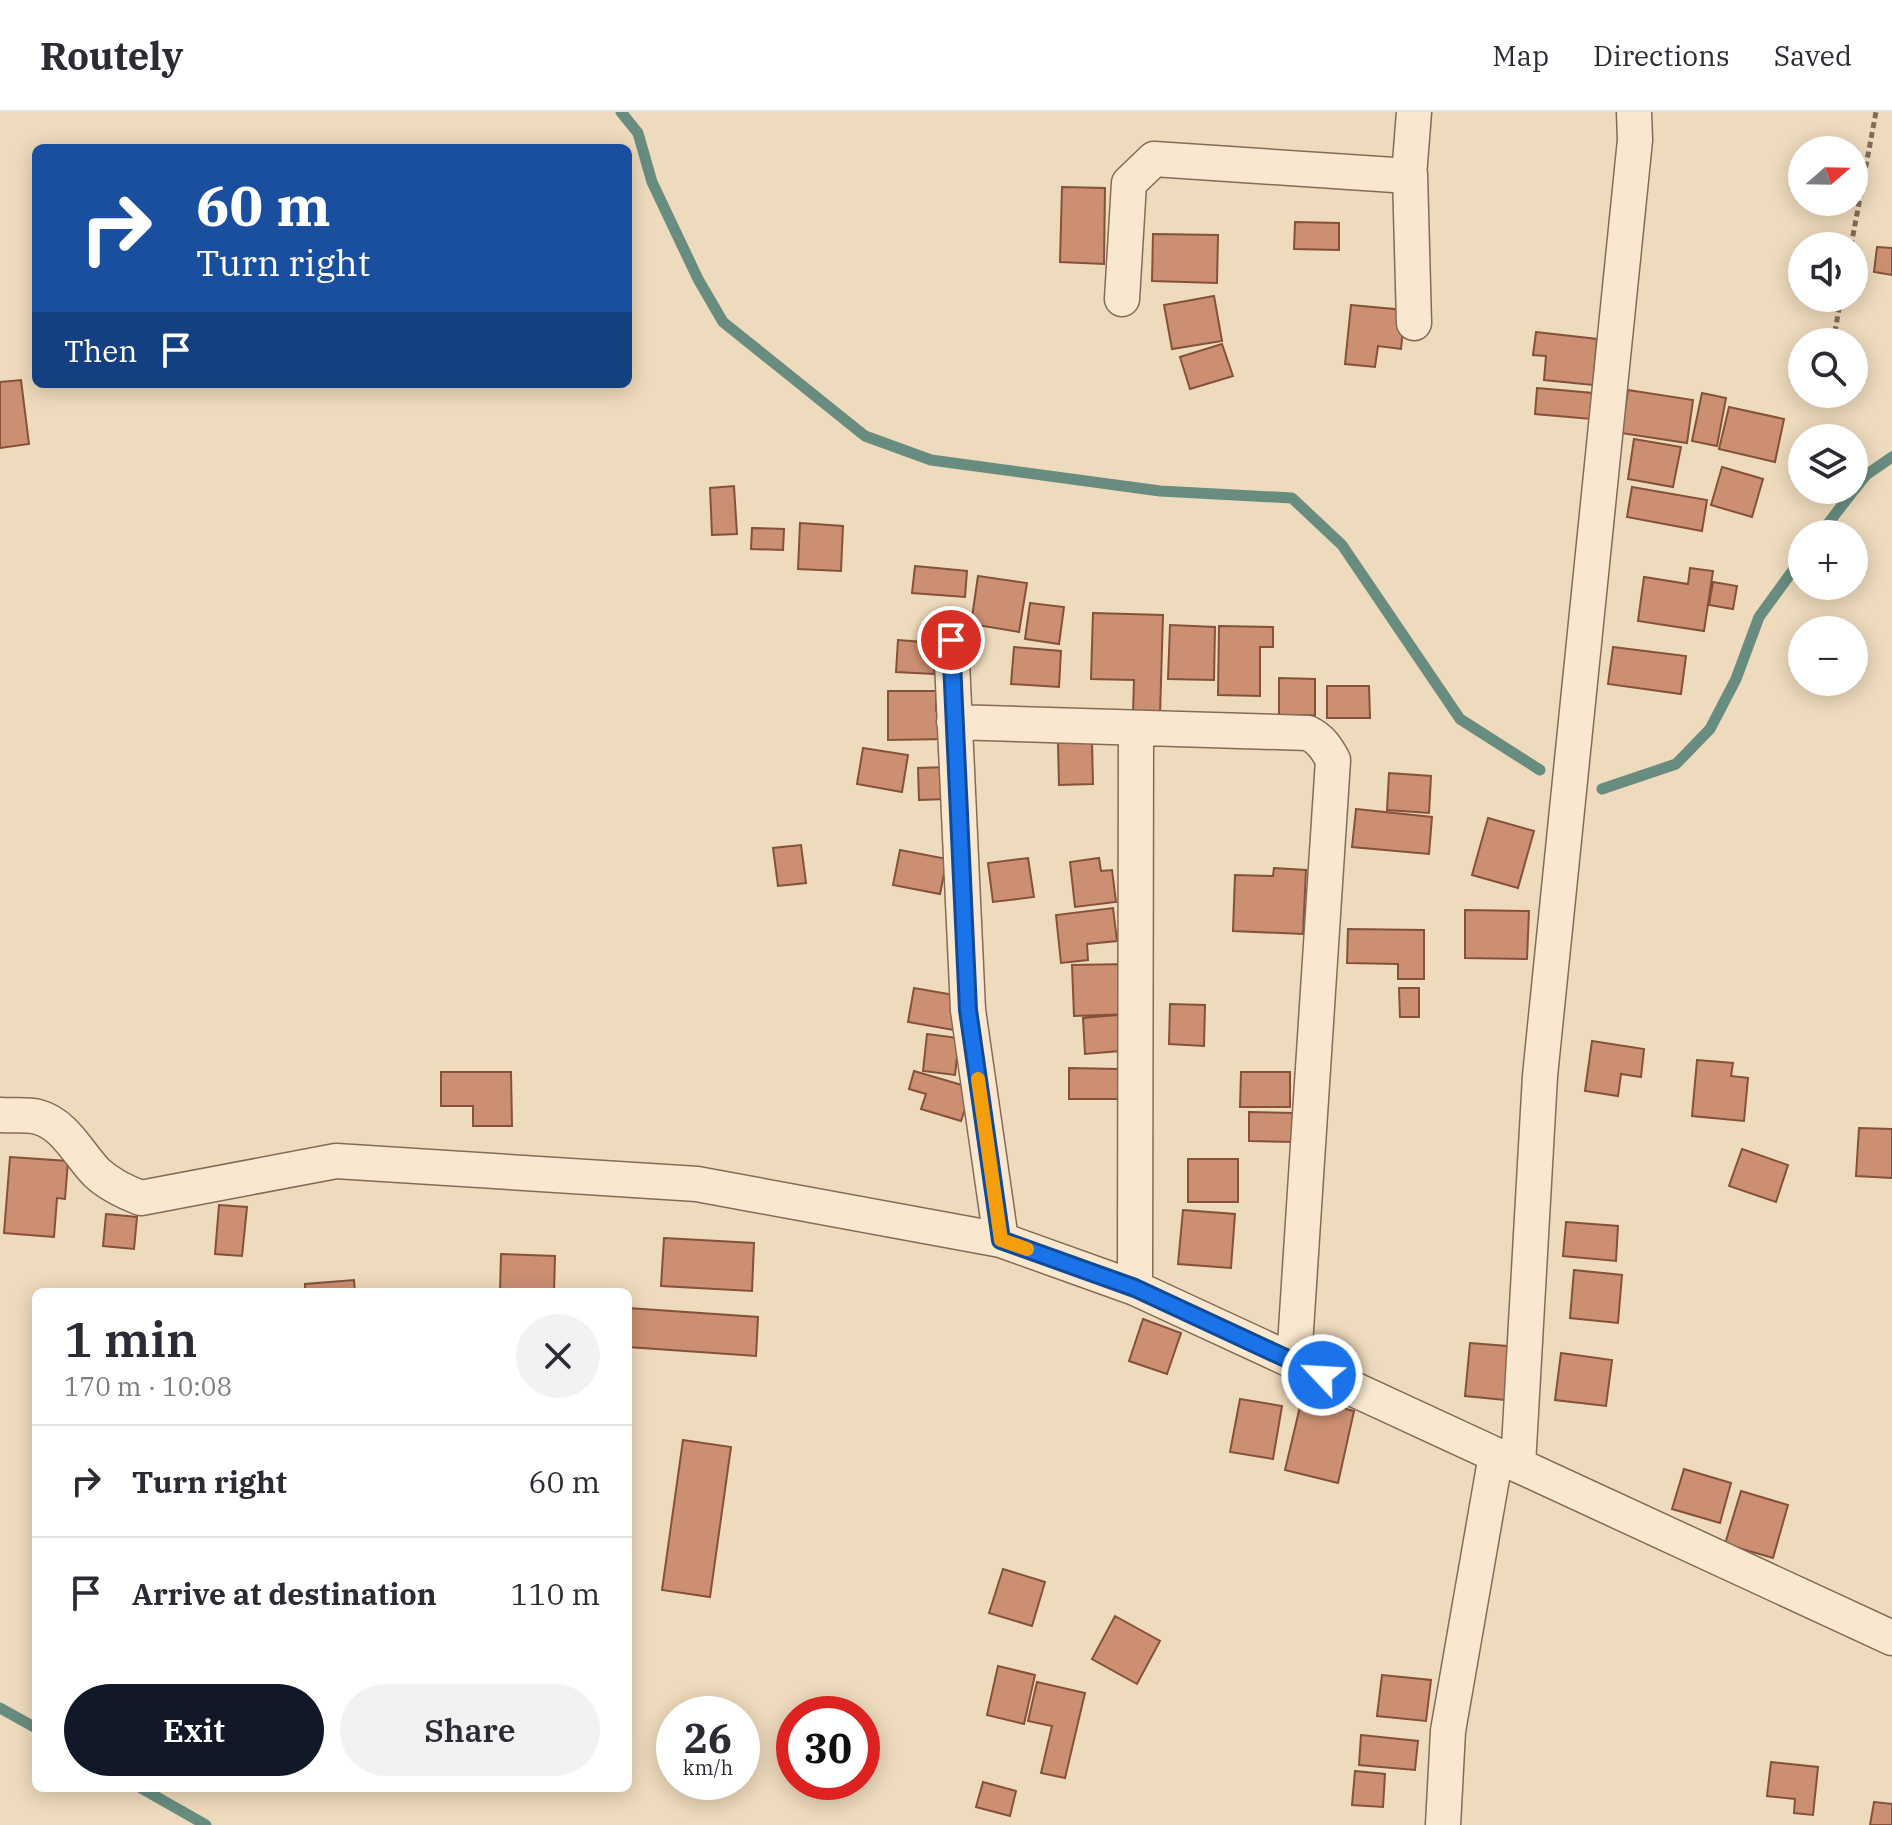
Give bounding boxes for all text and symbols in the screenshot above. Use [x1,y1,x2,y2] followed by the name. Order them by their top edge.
[40,31,183,80] text: Routely
[1492,37,1549,74] text: Map
[1593,37,1730,74] text: Directions
[1774,37,1852,74] text: Saved
[1788,136,1868,216] north arrow
[1788,136,1868,696] map controls
[196,169,331,241] text: 60 m
[64,176,168,280] icon: right
[1788,232,1868,312] button: sound
[196,239,370,286] text: Turn right
[154,328,198,372] icon: arrive
[1788,328,1868,408] button: search
[64,331,138,370] text: Then
[1788,424,1868,504] button: layers
[1788,520,1868,600] button: +
[917,606,985,674] pin
[1788,616,1868,696] button: −
[929,618,973,662] icon: arrive
[64,1308,197,1370] text: 1 min
[516,1314,600,1398] button: close
[1280,1333,1364,1417] position arrow
[64,1369,232,1403] text: 170 m · 10:08
[64,1459,108,1503] icon: right
[132,1462,287,1501] text: Turn right
[528,1462,600,1501] text: 60 m
[64,1571,108,1615] icon: arrive
[132,1574,437,1613] text: Arrive at destination
[510,1574,600,1613] text: 110 m
[64,1684,324,1776] button: Exit
[340,1684,600,1776] button: Share
[776,1696,880,1800] speed limit sign: 30
[684,1712,732,1764] text: 26
[683,1754,733,1781] text: km/h

